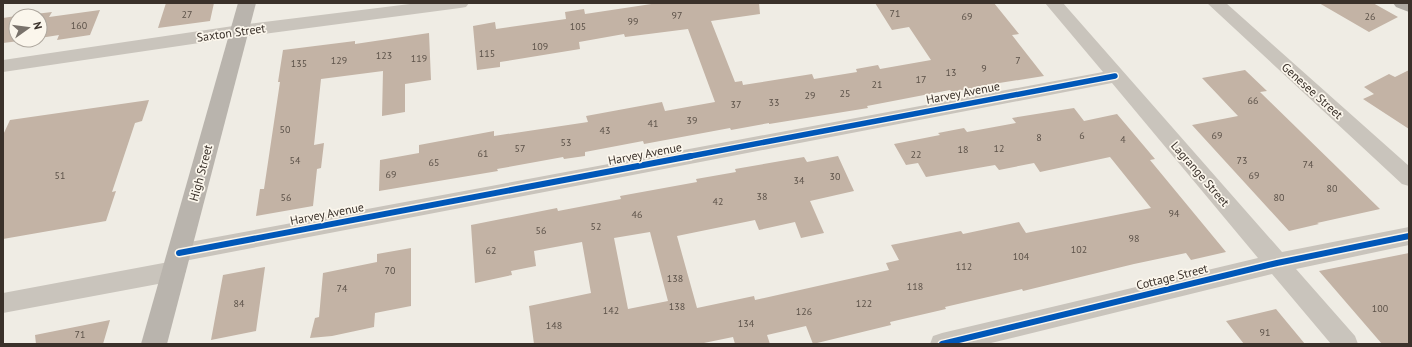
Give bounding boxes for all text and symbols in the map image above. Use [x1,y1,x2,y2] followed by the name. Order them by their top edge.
[890,7,900,20] house number: 71
[8,8,48,48] north arrow
[182,8,192,21] house number: 27
[672,9,682,22] house number: 97
[962,10,972,23] house number: 69
[1365,10,1375,23] house number: 26
[628,15,638,28] house number: 99
[71,19,88,32] house number: 160
[30,20,45,31] text: N
[196,20,266,45] street label: Saxton Street
[570,20,586,33] house number: 105
[532,40,548,53] house number: 109
[479,47,495,60] house number: 115
[376,49,392,62] house number: 123
[411,52,427,65] house number: 119
[331,54,347,67] house number: 129
[1015,54,1021,67] house number: 7
[291,57,307,70] house number: 135
[1279,59,1346,122] street label: Genesee Street
[981,62,987,75] house number: 9
[946,66,956,79] house number: 13
[916,73,926,86] house number: 17
[872,78,882,91] house number: 21
[925,78,1001,107] street label: Harvey Avenue
[840,87,850,100] house number: 25
[805,89,815,102] house number: 29
[1248,94,1258,107] house number: 66
[769,96,779,109] house number: 33
[731,98,741,111] house number: 37
[687,114,697,127] house number: 39
[648,117,658,130] house number: 41
[280,123,291,136] house number: 50
[600,124,610,137] house number: 43
[1079,129,1085,142] house number: 6
[1212,129,1222,142] house number: 69
[1036,131,1042,144] house number: 8
[1120,133,1126,146] house number: 4
[561,136,571,149] house number: 53
[1168,138,1233,209] street label: Lagrange Street
[607,139,683,168] street label: Harvey Avenue
[515,142,525,155] house number: 57
[994,142,1004,155] house number: 12
[186,143,215,203] street label: High Street
[958,143,968,156] house number: 18
[478,147,488,160] house number: 61
[911,148,921,161] house number: 22
[290,154,301,167] house number: 54
[1237,154,1247,167] house number: 73
[429,156,439,169] house number: 65
[1303,158,1314,171] house number: 74
[386,168,396,181] house number: 69
[55,169,65,182] house number: 51
[1249,169,1259,182] house number: 69
[830,170,841,183] house number: 30
[794,174,805,187] house number: 34
[1327,182,1338,195] house number: 80
[757,190,767,203] house number: 38
[281,191,291,204] house number: 56
[1274,191,1285,204] house number: 80
[713,195,723,208] house number: 42
[289,199,365,228] street label: Harvey Avenue
[1169,207,1180,220] house number: 94
[632,208,642,221] house number: 46
[591,220,601,233] house number: 52
[536,224,546,237] house number: 56
[1129,232,1139,245] house number: 98
[1071,243,1087,256] house number: 102
[486,244,496,257] house number: 62
[1013,250,1030,263] house number: 104
[956,260,972,273] house number: 112
[1134,260,1209,293] street label: Cottage Street
[385,264,396,277] house number: 70
[667,272,683,285] house number: 138
[907,280,923,293] house number: 118
[337,282,348,295] house number: 74
[234,297,245,310] house number: 84
[856,297,872,310] house number: 122
[669,300,685,313] house number: 138
[1372,302,1389,315] house number: 100
[603,304,619,317] house number: 142
[796,305,812,318] house number: 126
[738,317,755,330] house number: 134
[546,319,562,332] house number: 148
[1260,326,1270,339] house number: 91
[75,328,85,341] house number: 71

